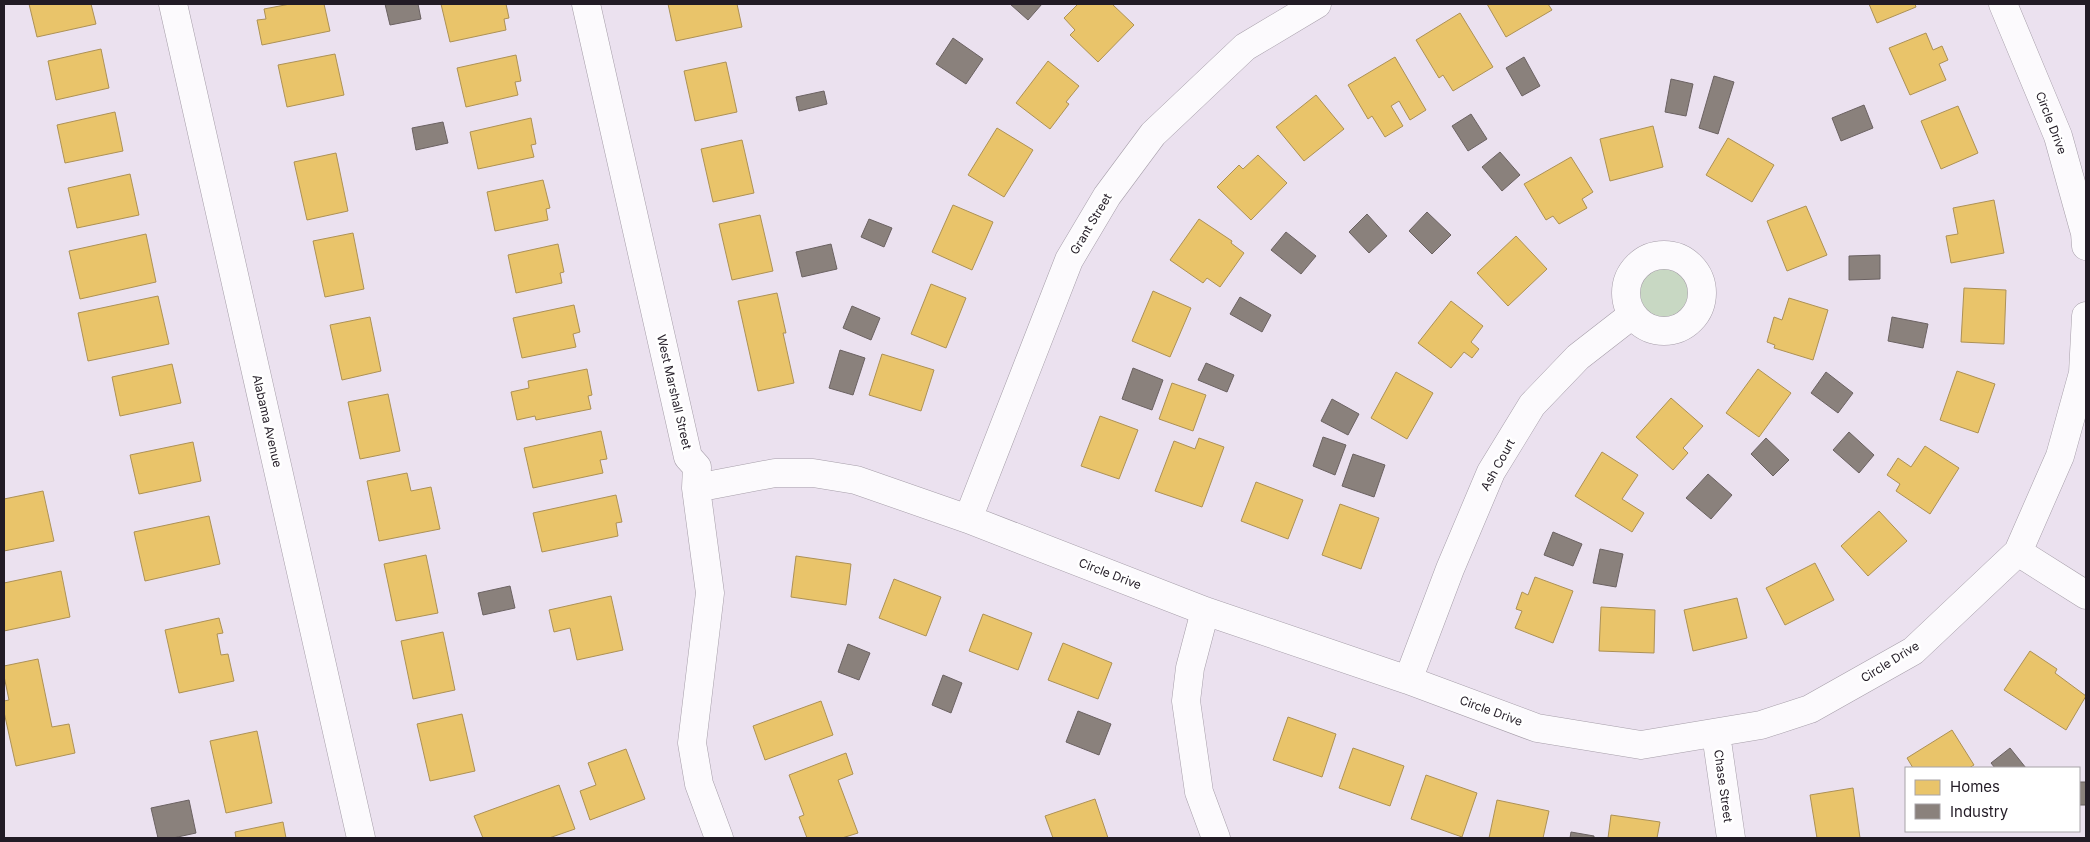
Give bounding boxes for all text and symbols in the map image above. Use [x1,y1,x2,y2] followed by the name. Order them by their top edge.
[2033,89,2070,156] street label: Circle Drive
[1067,190,1115,257] street label: Grant Street
[654,333,695,451] street label: West Marshall Street
[250,373,285,469] street label: Alabama Avenue
[1477,436,1518,493] street label: Ash Court
[1077,555,1144,592] street label: Circle Drive
[1858,638,1922,685] street label: Circle Drive
[1458,692,1525,729] street label: Circle Drive
[1711,749,1736,823] street label: Chase Street
[1905,767,2080,832] legend
[1950,777,2000,796] text: Homes
[1950,802,2009,821] text: Industry

